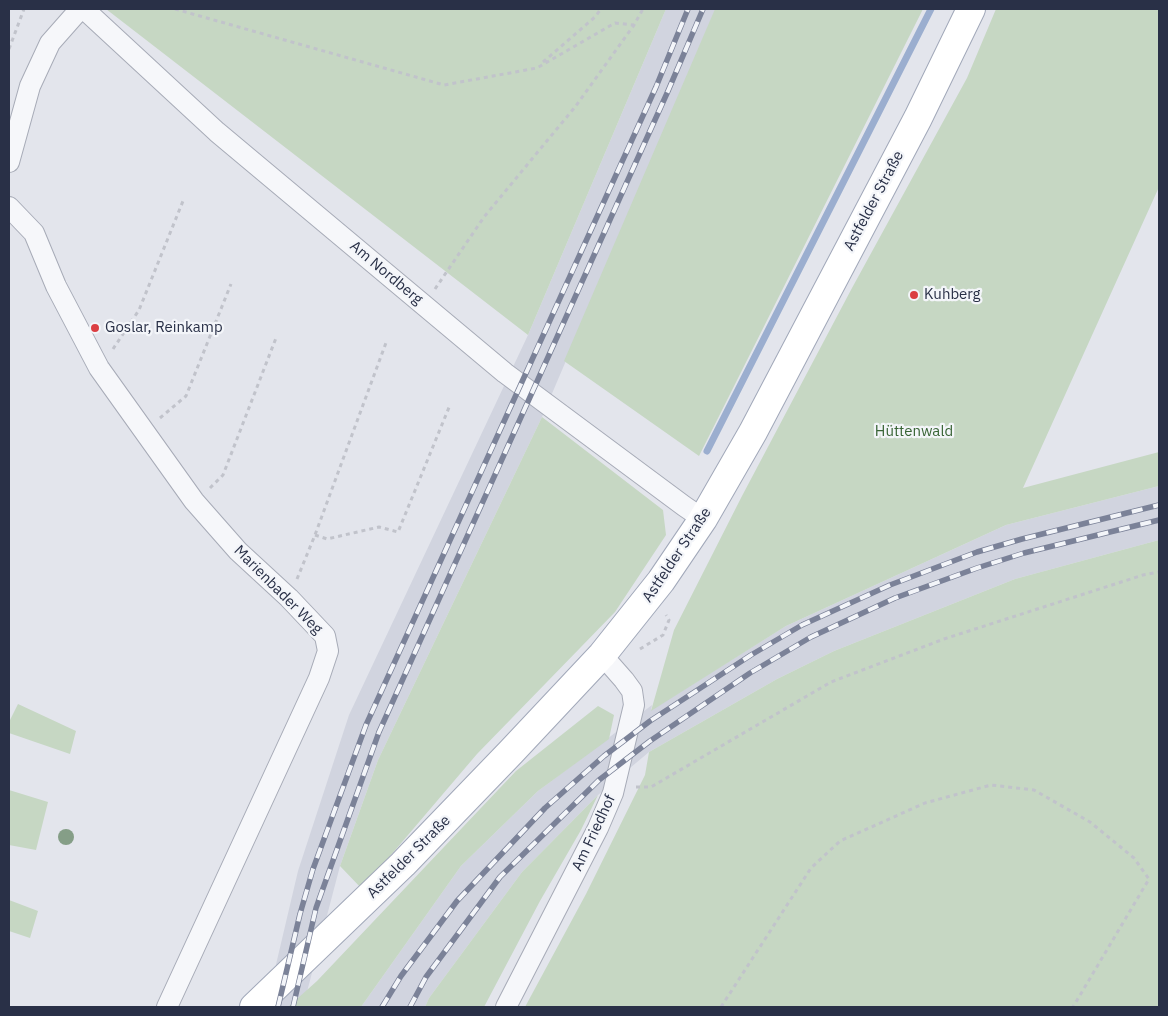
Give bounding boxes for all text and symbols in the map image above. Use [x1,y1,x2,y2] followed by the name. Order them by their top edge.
[840,148,908,254] street label: Astfelder Straße
[346,237,426,309] street label: Am Nordberg
[924,286,980,304] place label: Kuhberg
[908,289,920,301] marker: Kuhberg
[105,319,223,337] place label: Goslar, Reinkamp
[89,322,101,334] marker: Goslar, Reinkamp
[875,423,953,441] park label: Hüttenwald
[639,504,715,606] street label: Astfelder Straße
[230,542,326,638] street label: Marienbader Weg
[568,792,620,874] street label: Am Friedhof
[364,812,454,902] street label: Astfelder Straße

